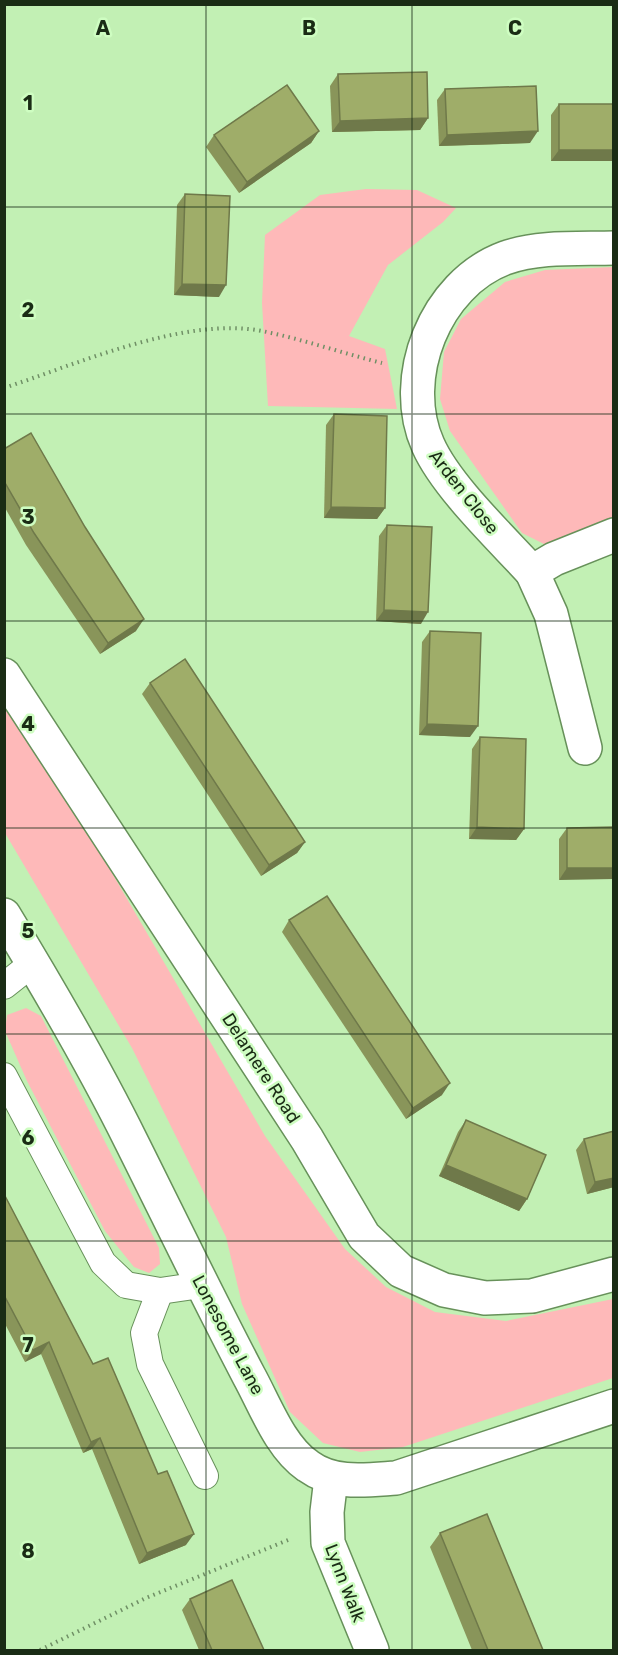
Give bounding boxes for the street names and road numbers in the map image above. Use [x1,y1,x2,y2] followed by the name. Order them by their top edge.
[424,446,504,538] street label: Arden Close
[217,1009,305,1127] street label: Delamere Road
[187,1271,269,1399] street label: Lonesome Lane
[320,1541,370,1626] street label: Lynn Walk

